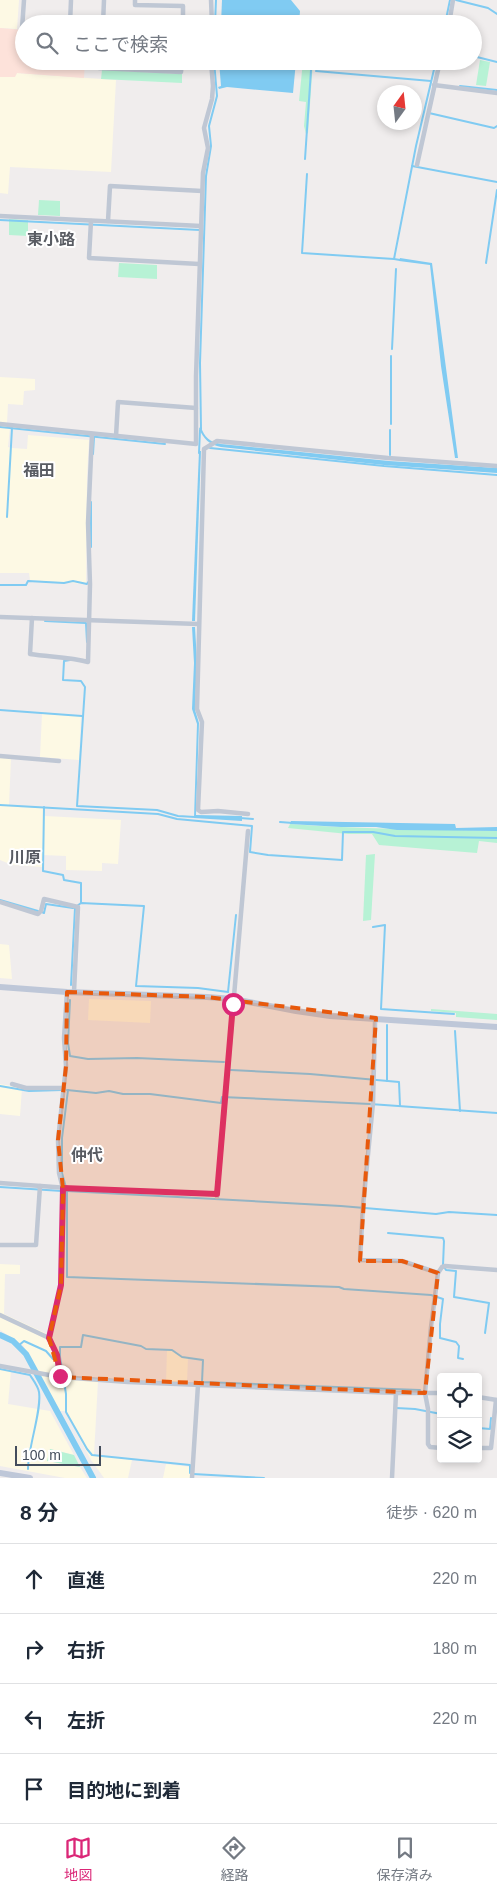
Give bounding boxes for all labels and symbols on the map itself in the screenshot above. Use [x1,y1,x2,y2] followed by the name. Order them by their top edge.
[377,85,422,130] north arrow
[27,231,75,248] district label: 東小路
[23,462,55,479] district label: 福田
[9,849,41,866] district label: 川原
[222,993,245,1016] route start
[71,1146,103,1164] district label: 仲代
[49,1365,72,1388] route end
[15,1443,101,1466] scale bar

